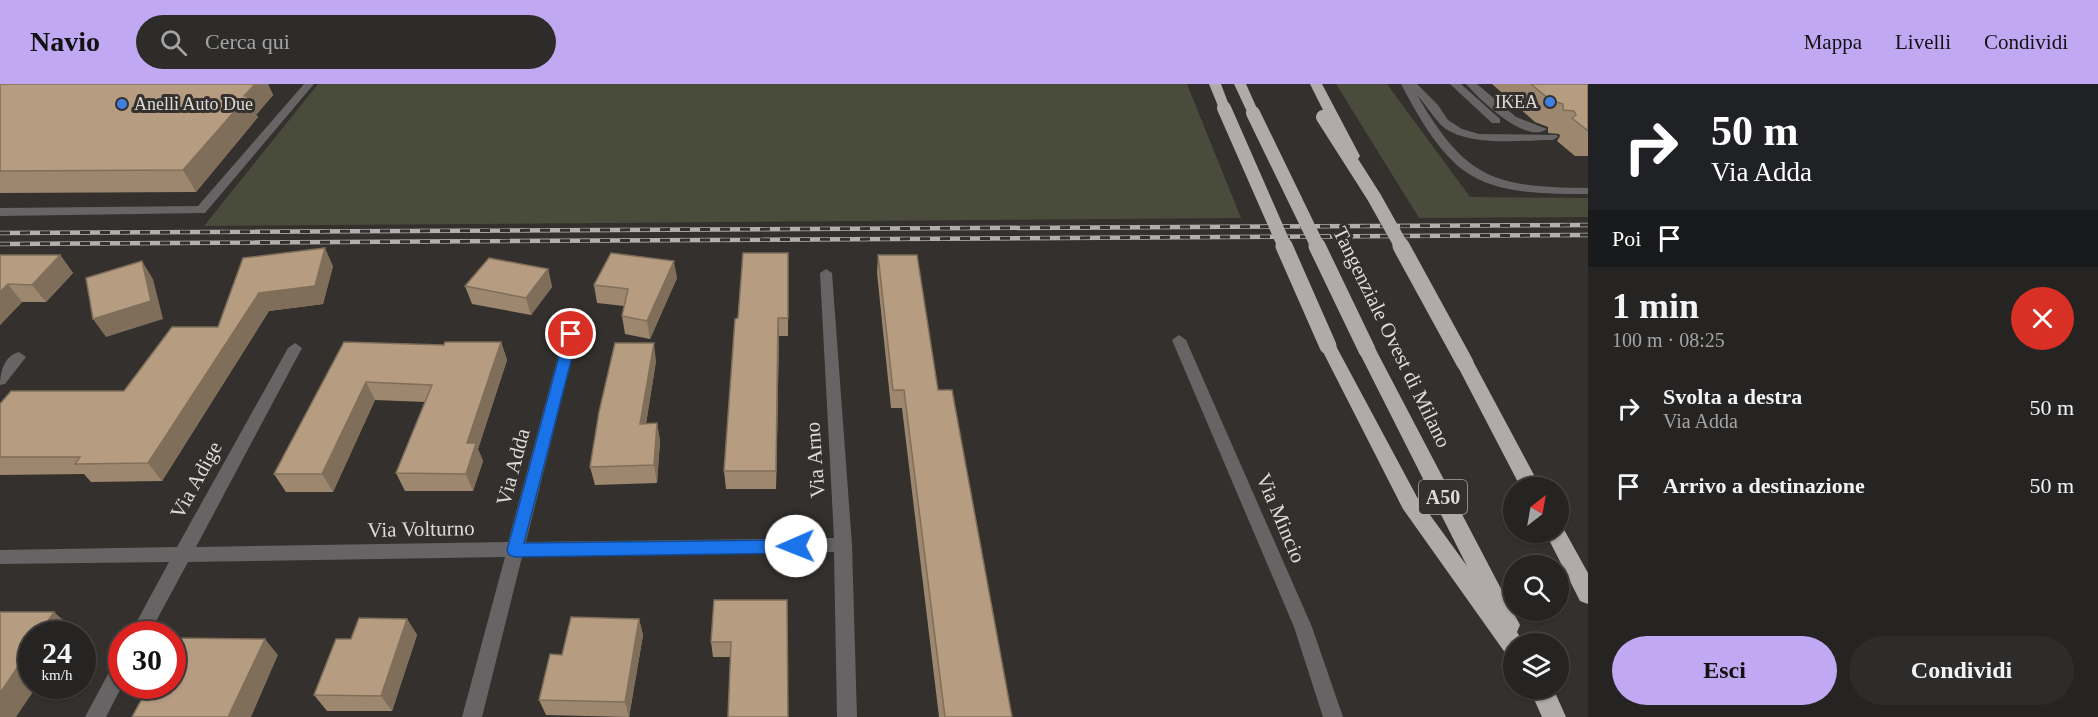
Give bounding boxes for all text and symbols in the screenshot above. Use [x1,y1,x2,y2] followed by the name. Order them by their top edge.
[136,15,556,69] search box
[30,26,100,57] text: Navio
[157,26,190,59] icon: search
[205,29,290,54] text: Cerca qui
[1804,30,1862,54] text: Mappa
[1895,30,1951,54] text: Livelli
[1984,30,2068,54] text: Condividi
[1495,92,1538,112] place label: IKEA
[134,94,253,114] place label: Anelli Auto Due
[1543,95,1557,109] marker: IKEA
[115,97,129,111] marker: Anelli Auto Due
[1612,108,1690,186] icon: right
[1711,108,1799,154] text: 50 m
[1711,157,1812,187] text: Via Adda
[1653,222,1686,255] icon: arrive
[1328,223,1456,451] street label: Tangenziale Ovest di Milano
[1612,226,1641,251] text: Poi
[1612,286,1699,326] text: 1 min
[2011,287,2074,350] button: close
[545,308,596,359] pin
[554,317,587,350] icon: arrive
[1612,329,1725,351] text: 100 m · 08:25
[1663,384,1802,409] text: Svolta a destra
[1612,392,1645,425] icon: right
[2029,395,2074,420] text: 50 m
[1663,410,1738,432] text: Via Adda
[800,421,830,499] street label: Via Arno
[491,425,535,508] street label: Via Adda
[165,437,227,523] street label: Via Adige
[1251,470,1311,566] street label: Via Mincio
[1612,470,1645,503] icon: arrive
[1663,473,1865,498] text: Arrivo a destinazione
[2029,473,2074,498] text: 50 m
[1503,477,1569,543] north arrow
[1503,477,1569,699] map controls
[1419,480,1467,514] road number: A50
[764,514,828,578] position arrow
[367,516,475,542] street label: Via Volturno
[1503,555,1569,621] button: search
[108,621,186,699] speed limit sign: 30
[1503,633,1569,699] button: layers
[42,636,72,669] text: 24
[1612,636,1837,705] button: Esci
[1849,636,2074,705] button: Condividi
[42,667,72,683] text: km/h

